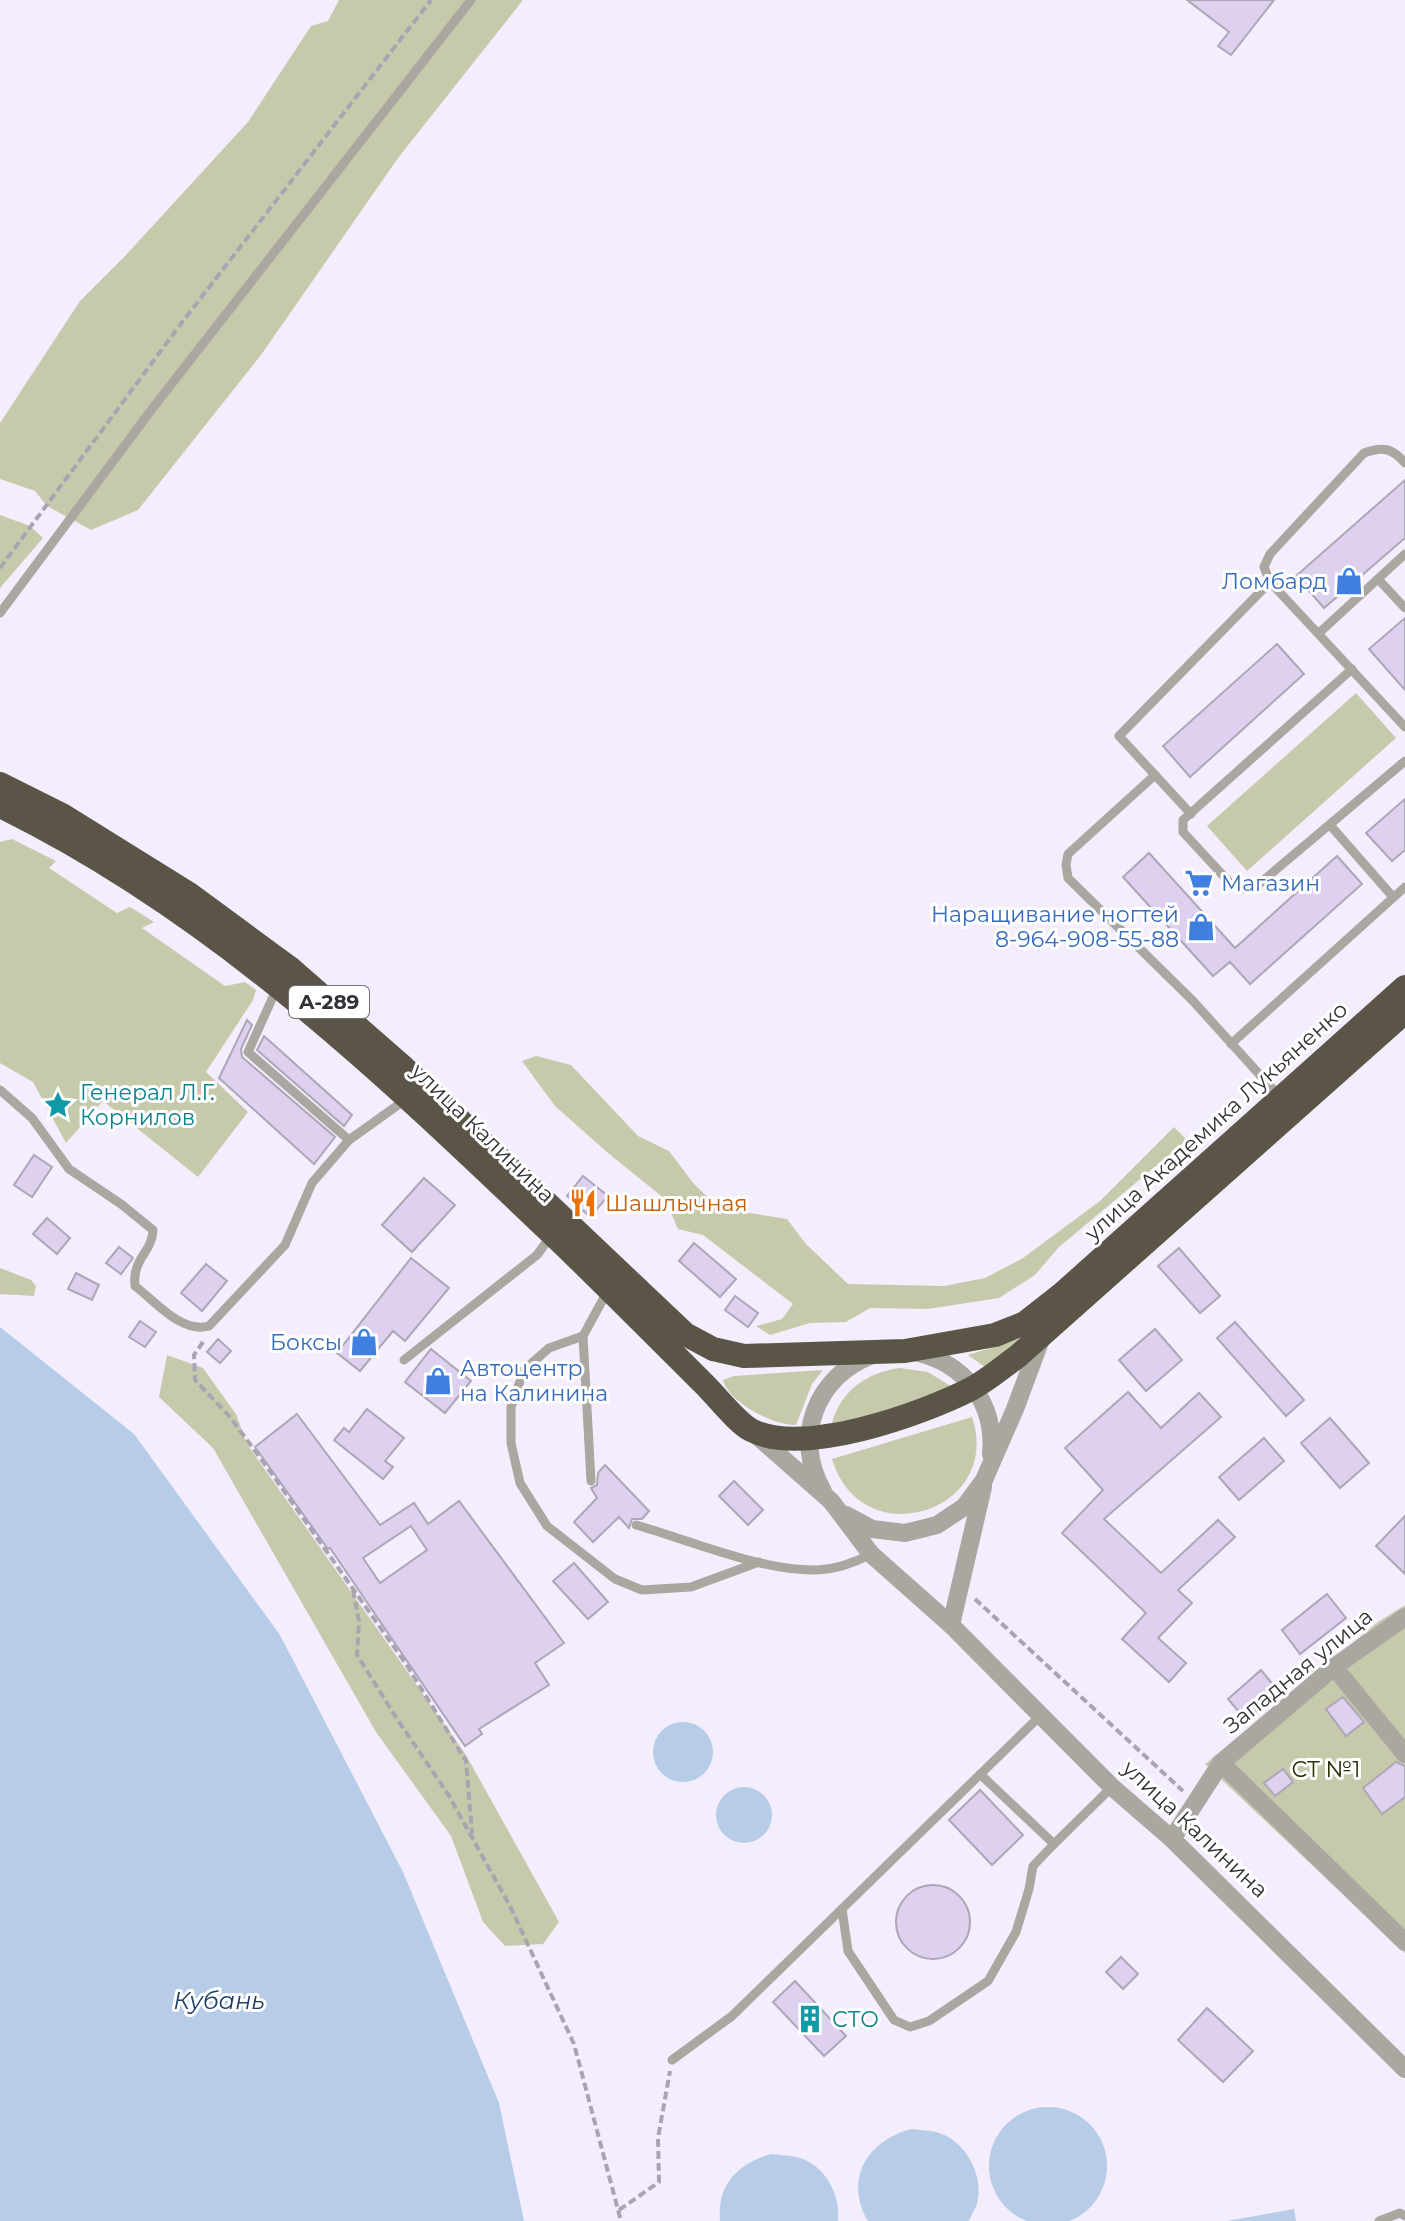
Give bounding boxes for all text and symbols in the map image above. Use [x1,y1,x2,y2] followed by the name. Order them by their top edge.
[1334,566,1364,596] shop icon: Ломбард
[1222,568,1327,595] place label: Ломбард
[1184,868,1214,898] supermarket icon: Магазин
[1221,870,1320,897] place label: Магазин
[931,901,1179,953] place label: Наращивание ногтей 8-964-908-55-88
[1186,912,1216,942] shop icon: Наращивание ногтей 8-964-908-55-88
[289,986,369,1018] road number: А-289
[1078,996,1353,1247] street label: улица Академика Лукьяненко
[405,1057,560,1208] street label: улица Калинина
[80,1079,215,1131] place label: Генерал Л.Г. Корнилов
[43,1090,73,1120] place icon: Генерал Л.Г. Корнилов
[568,1188,598,1218] restaurant icon: Шашлычная
[605,1190,748,1217] place label: Шашлычная
[349,1327,379,1357] shop icon: Боксы
[270,1329,342,1356] place label: Боксы
[460,1355,608,1407] place label: Автоцентр на Калинина
[423,1366,453,1396] shop icon: Автоцентр на Калинина
[1218,1603,1378,1739] street label: Западная улица
[1116,1754,1273,1903] street label: улица Калинина
[1291,1756,1361,1783] park label: СТ №1
[173,1986,265,2015] water label: Кубань
[795,2004,825,2034] building icon: СТО
[832,2006,879,2033] place label: СТО

